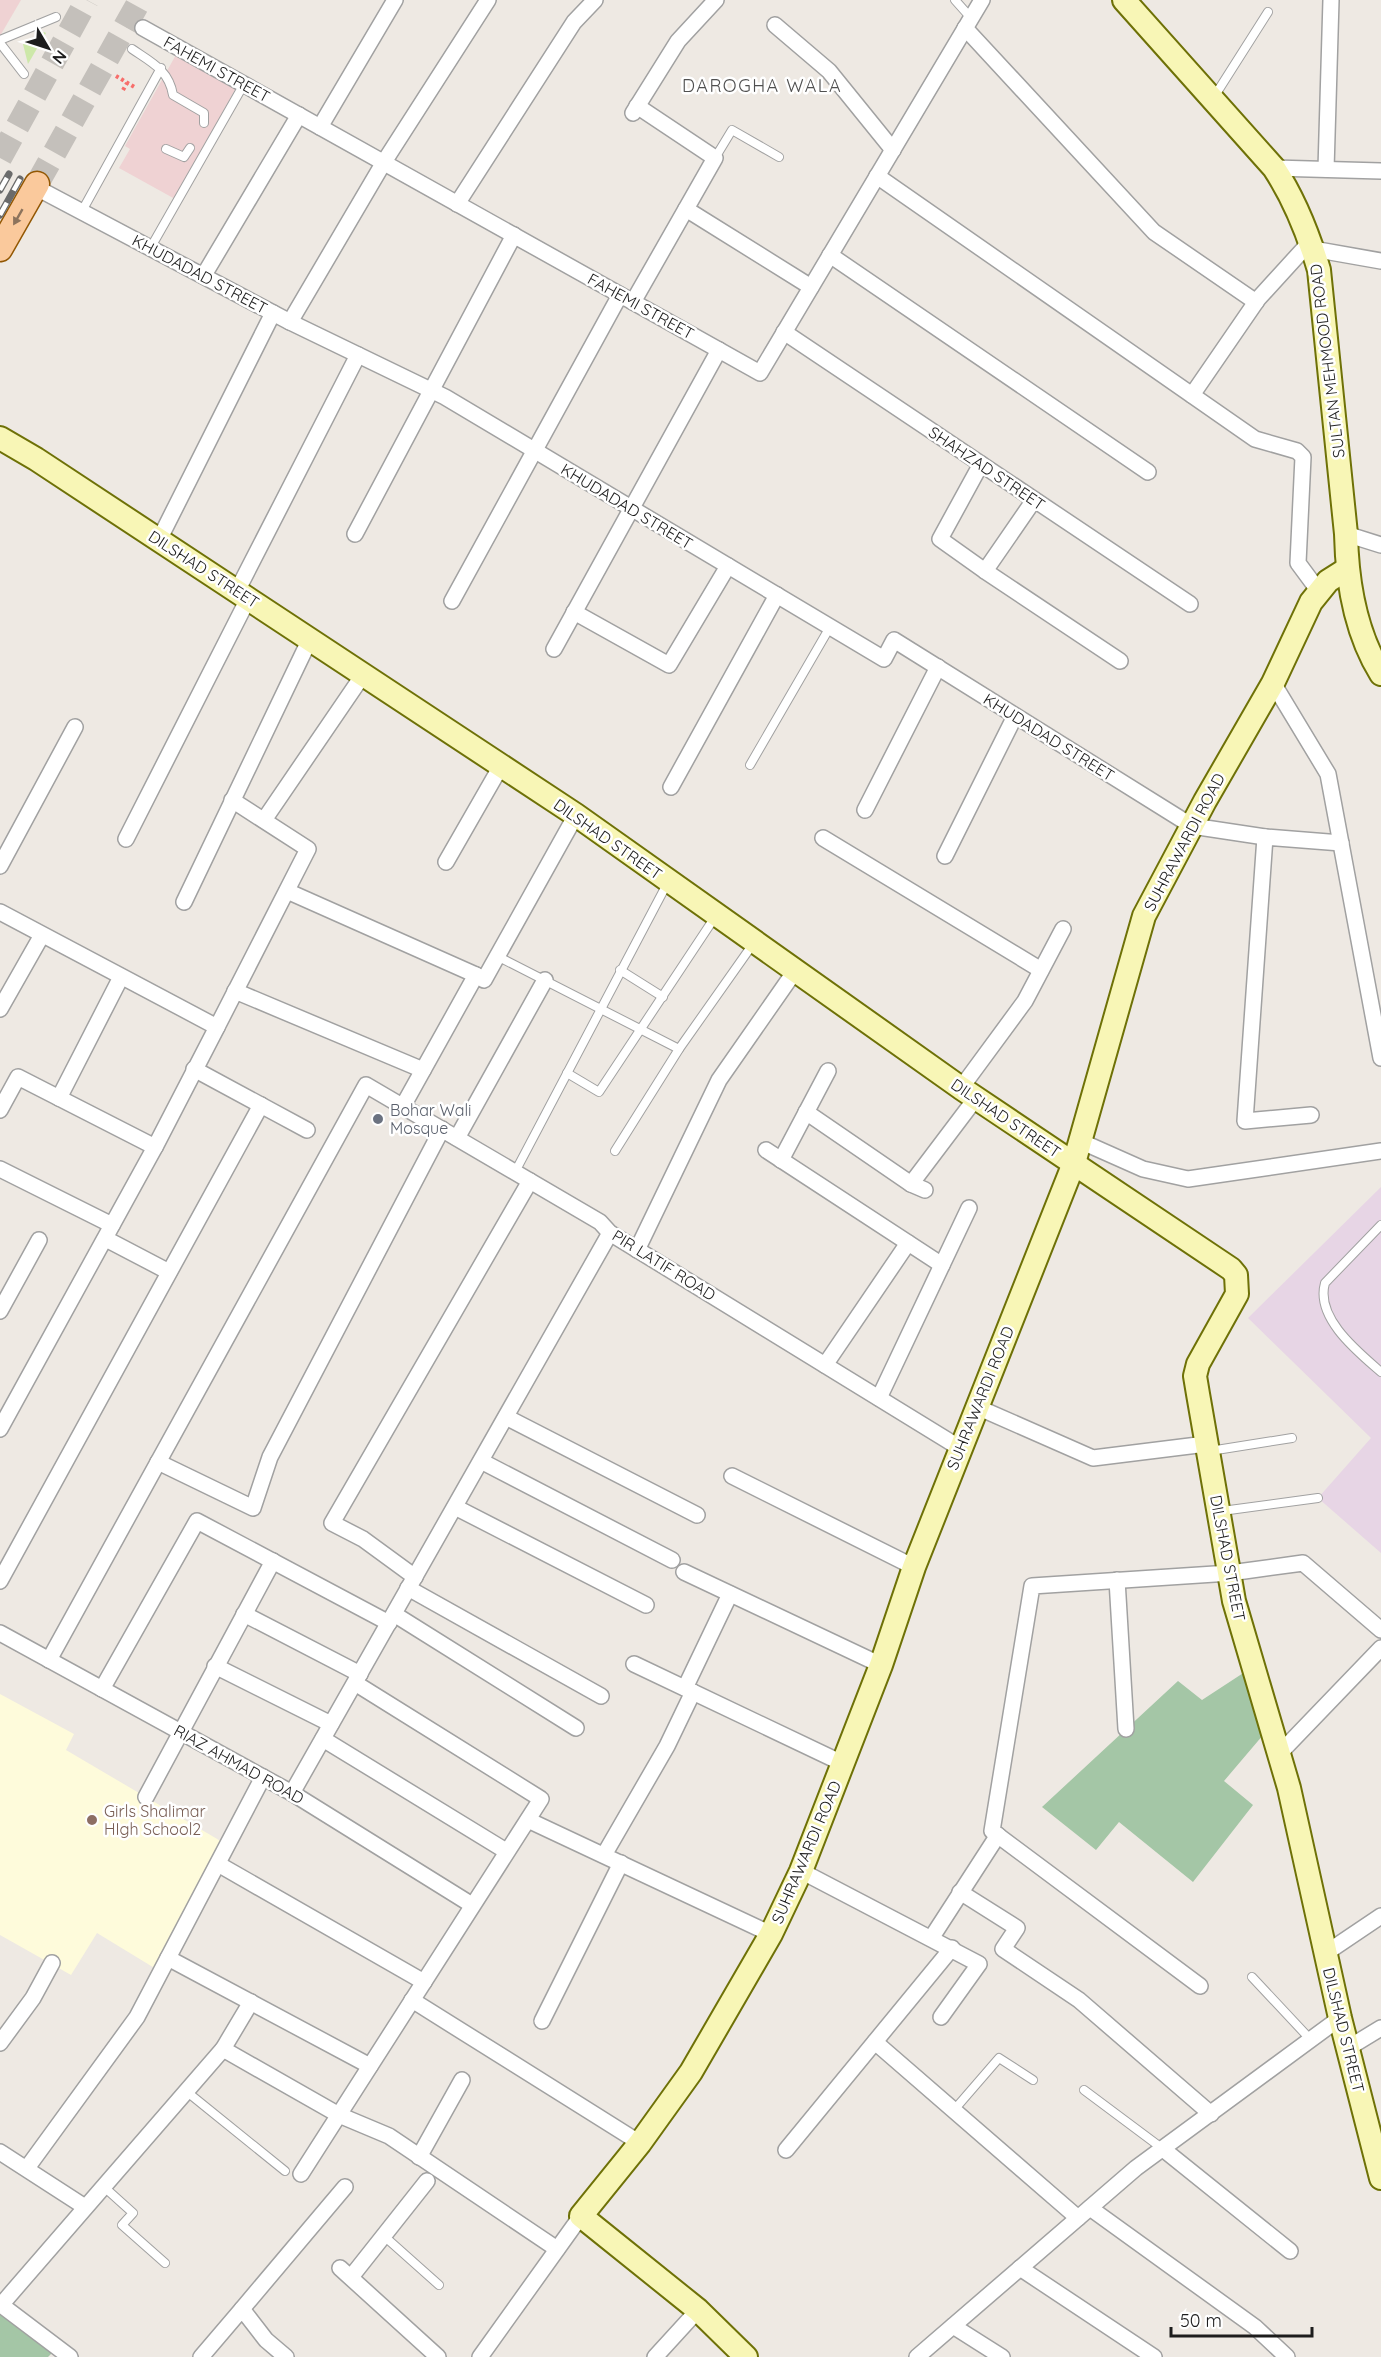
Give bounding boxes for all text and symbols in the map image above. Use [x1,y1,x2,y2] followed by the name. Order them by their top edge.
[18,18,78,78] north arrow
[160,32,274,107] street label: FAHEMI STREET
[48,47,71,68] text: N
[682,74,842,97] district label: DAROGHA WALA
[13,209,23,226] one-way arrow
[129,230,271,318] street label: KHUDADAD STREET
[1305,263,1349,459] street label: SULTAN MEHMOOD ROAD
[584,269,698,344] street label: FAHEMI STREET
[925,422,1049,515] street label: SHAHZAD STREET
[557,459,697,553] street label: KHUDADAD STREET
[145,526,263,612] street label: DILSHAD STREET
[980,689,1118,785] street label: KHUDADAD STREET
[1139,770,1229,914] street label: SUHRAWARDI ROAD
[550,794,666,884] street label: DILSHAD STREET
[947,1074,1065,1162] street label: DILSHAD STREET
[390,1100,472,1138] place label: Bohar Wali Mosque
[371,1112,385,1126] marker: Bohar Wali Mosque
[609,1225,719,1305] street label: PIR LATIF ROAD
[942,1323,1018,1473] street label: SUHRAWARDI ROAD
[1206,1493,1250,1623] street label: DILSHAD STREET
[170,1720,308,1808] street label: RIAZ AHMAD ROAD
[767,1778,845,1926] street label: SUHRAWARDI ROAD
[104,1801,206,1839] place label: Girls Shalimar HIgh School2
[85,1813,99,1827] marker: Girls Shalimar HIgh School2
[1319,1965,1369,2095] street label: DILSHAD STREET
[1171,2300,1312,2338] scale bar
[1180,2309,1222,2332] text: 50 m

